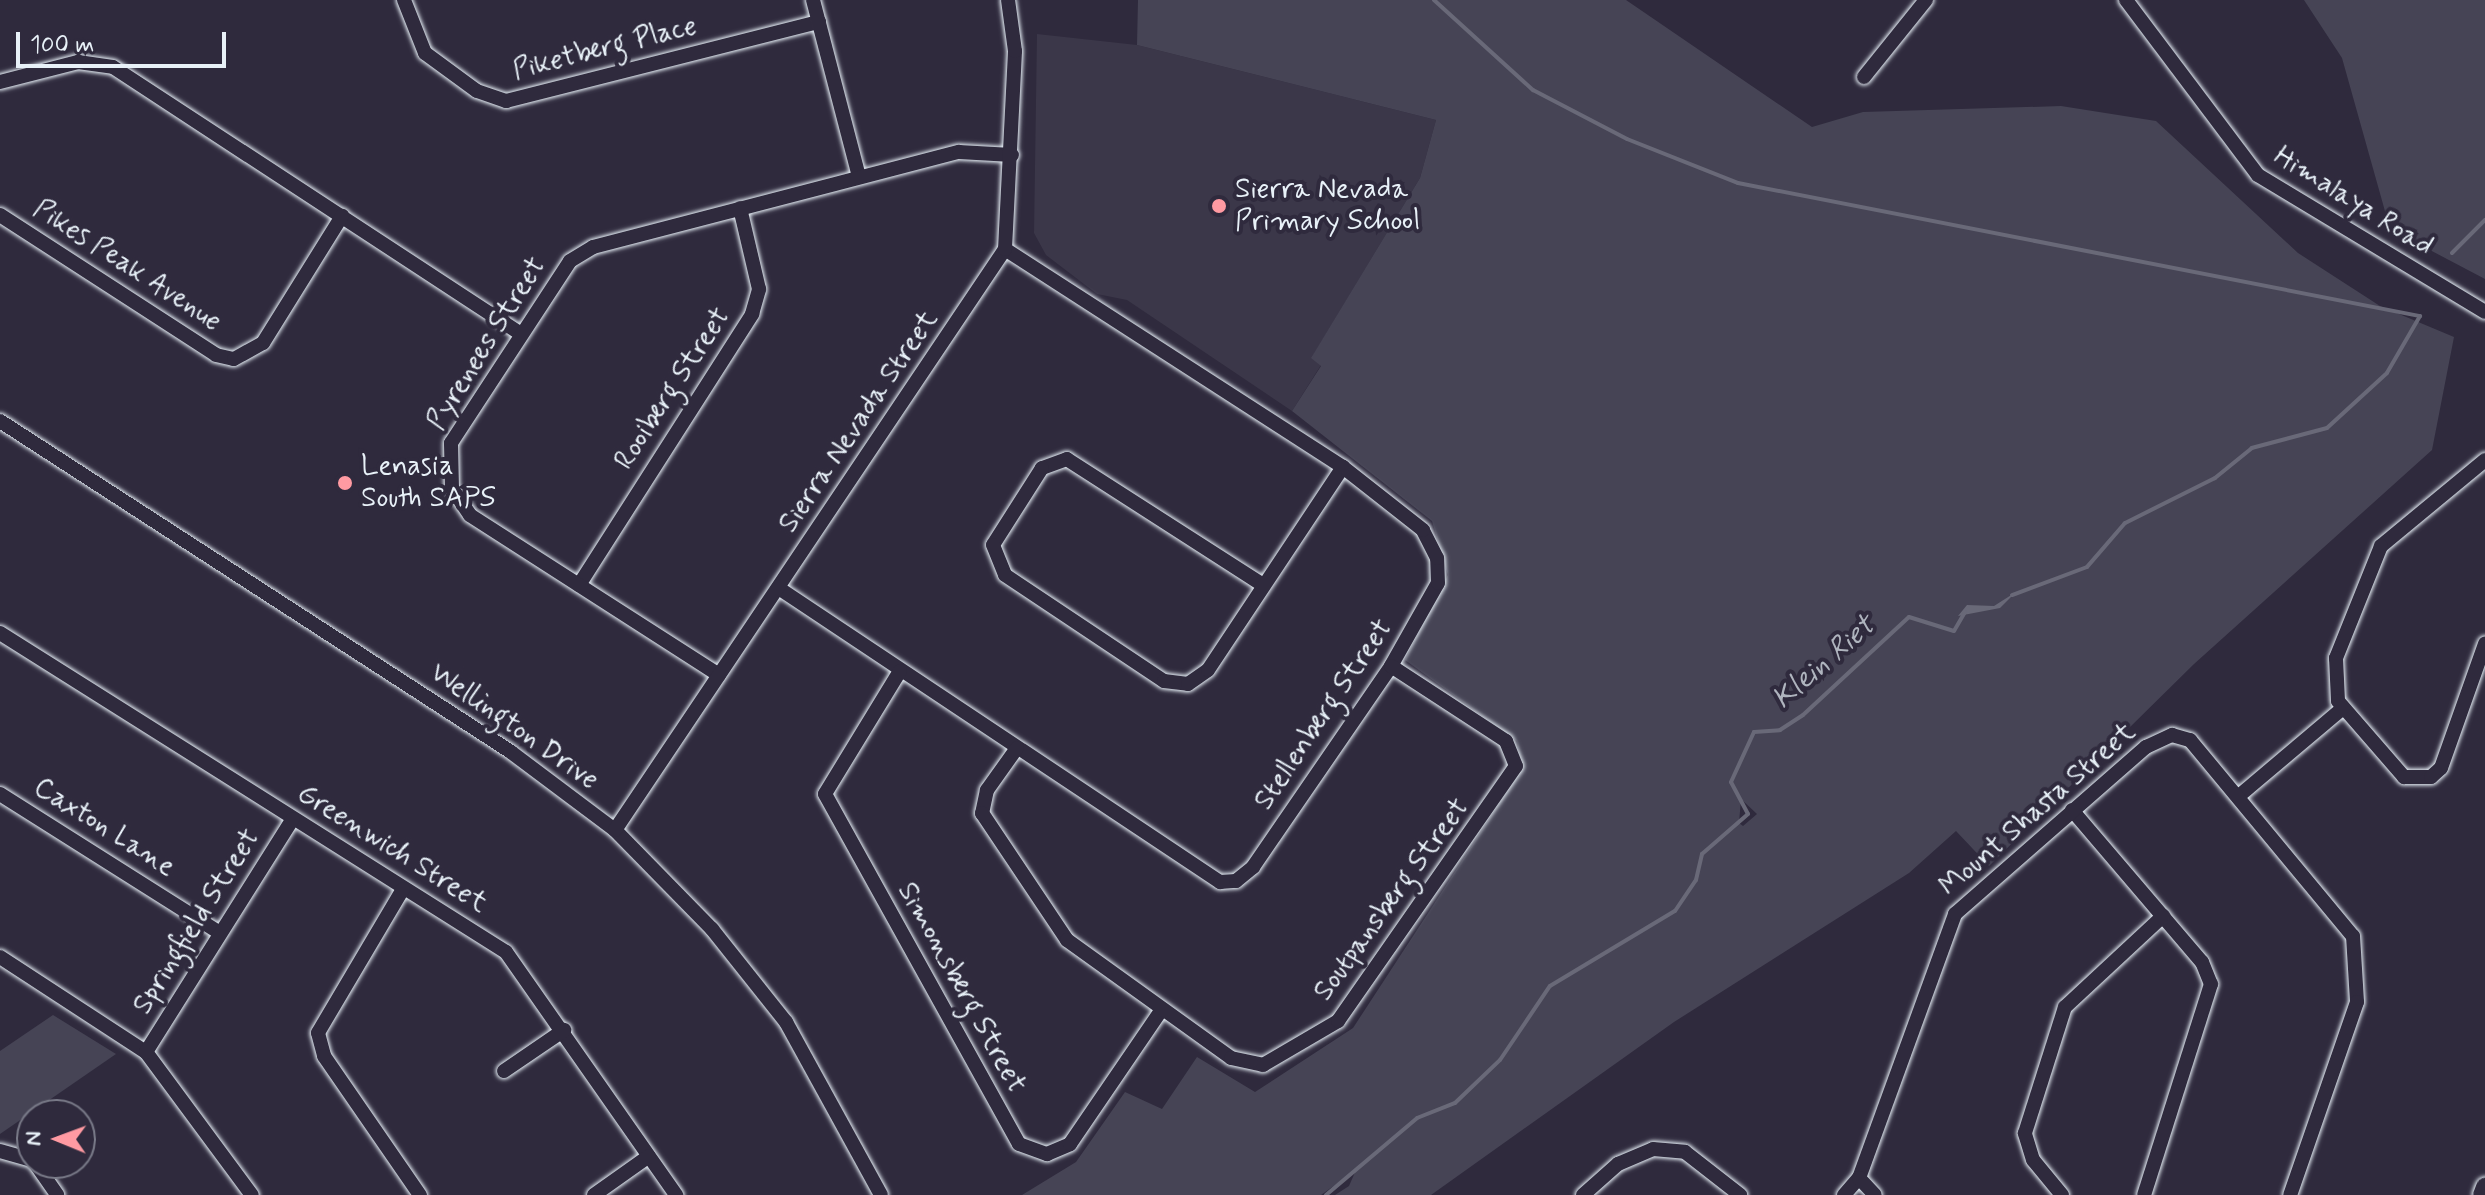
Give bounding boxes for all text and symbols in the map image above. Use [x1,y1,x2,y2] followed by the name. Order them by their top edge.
[511,10,699,88] street label: Piketberg Place
[20,16,230,66] scale bar
[30,30,94,61] text: 100 m
[2268,140,2438,264] street label: Himalaya Road
[1235,173,1420,239] place label: Sierra Nevada Primary School
[25,191,229,341] street label: Pikes Peak Avenue
[1210,197,1228,215] marker: Sierra Nevada Primary School
[421,252,553,436] street label: Pyrenees Street
[609,302,737,476] street label: Rooiberg Street
[772,305,946,539] street label: Sierra Nevada Street
[361,450,496,516] place label: Lenasia South SAPS
[336,474,354,492] marker: Lenasia South SAPS
[1766,610,1882,716] water label: Klein Riet
[1248,614,1400,816] street label: Stellenberg Street
[424,657,604,797] street label: Wellington Drive
[1933,716,2143,904] street label: Mount Shasta Street
[30,773,178,883] street label: Caxton Lane
[291,777,493,921] street label: Greenwich Street
[1308,793,1476,1007] street label: Soutpansberg Street
[127,824,267,1020] street label: Springfield Street
[890,878,1032,1098] street label: Simonsberg Street
[16,1099,96,1179] north arrow
[20,1131,48,1146] text: N

